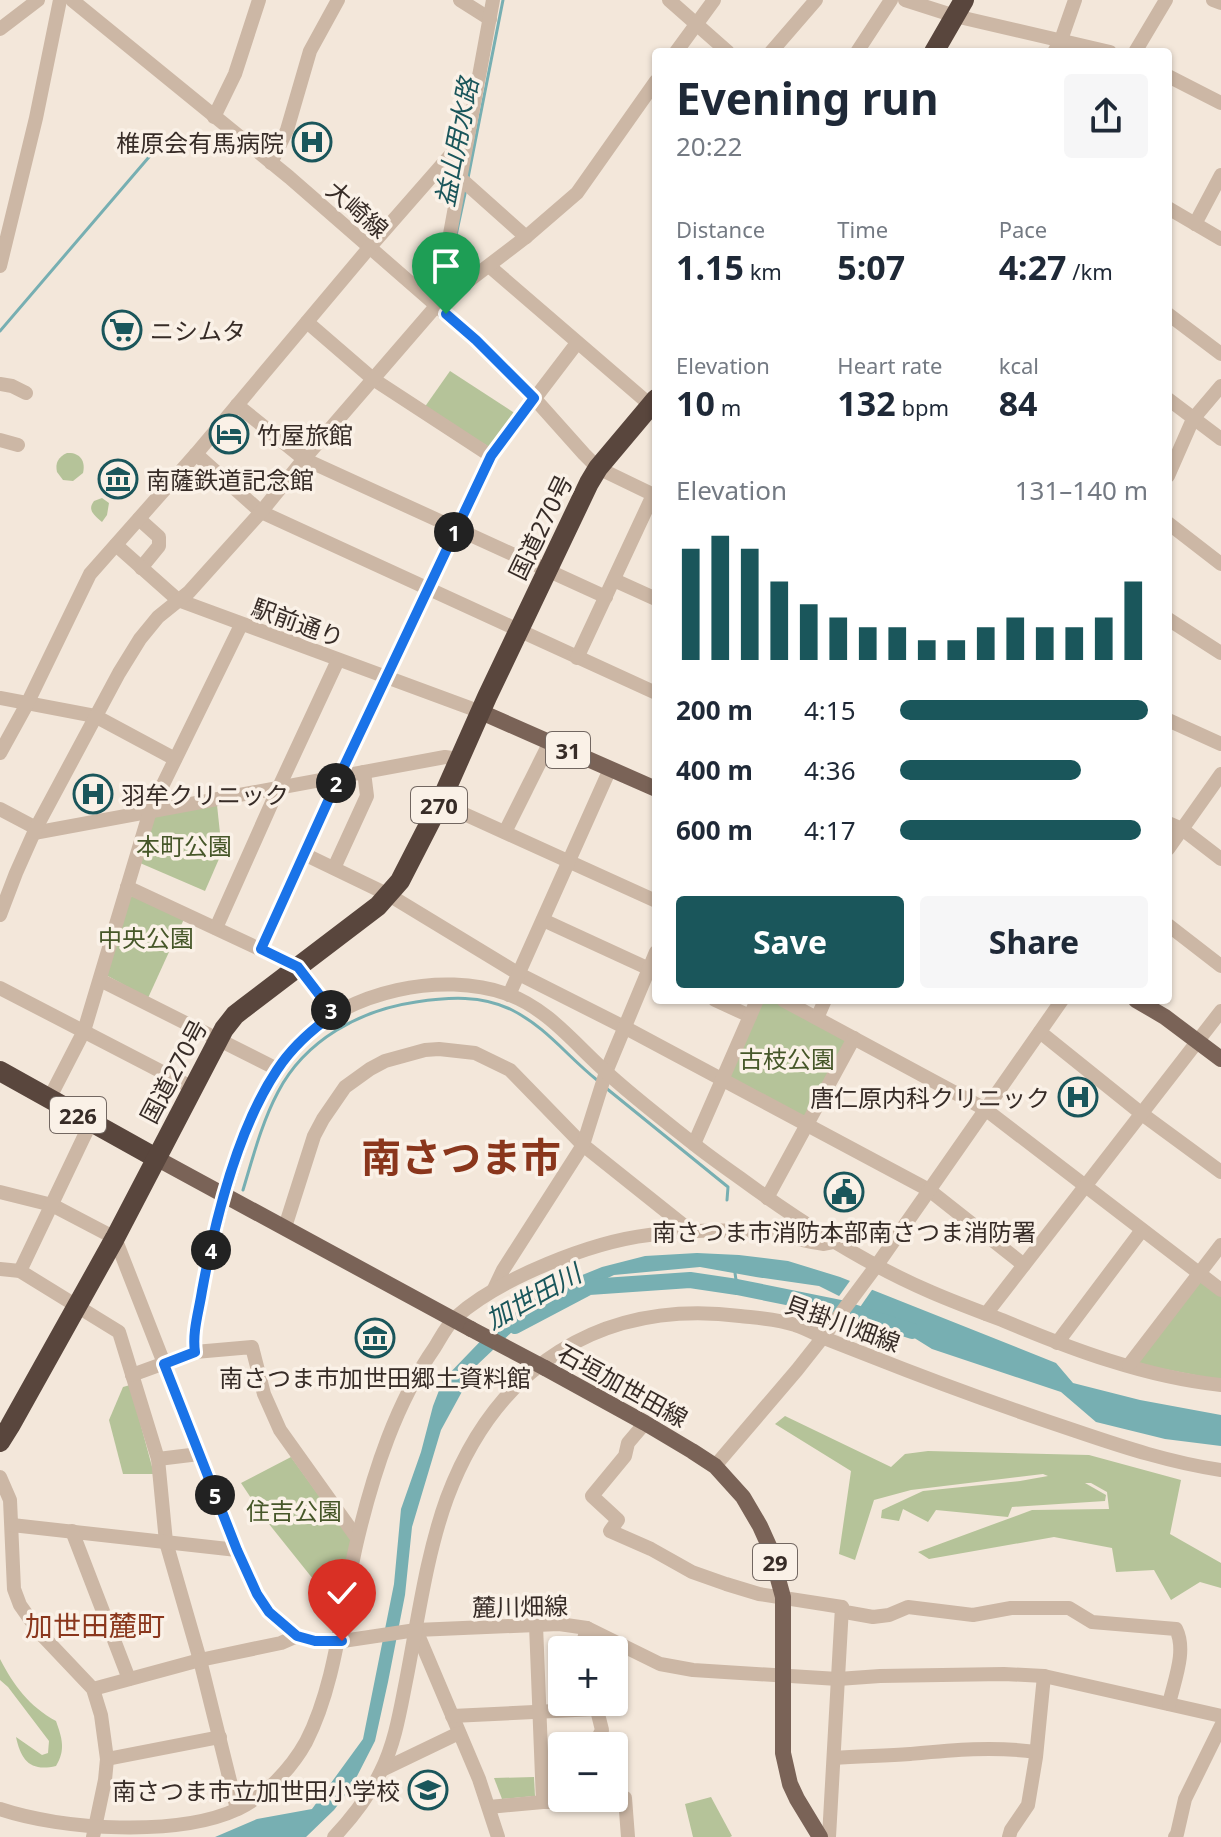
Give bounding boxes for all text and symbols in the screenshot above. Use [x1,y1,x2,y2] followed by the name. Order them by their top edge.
[676,68,939,128] text: Evening run
[426,73,486,209] water label: 益山用水路
[1064,74,1148,158] button: share
[291,121,333,163] hospital icon: 椎原会有馬病院
[116,126,284,159] place label: 椎原会有馬病院
[676,128,742,164] text: 20:22
[320,173,396,245] street label: 大崎線
[676,214,765,244] text: Distance
[837,214,888,244] text: Time
[999,214,1047,244] text: Pace
[412,232,480,314] pin
[424,244,468,288] icon: arrive
[676,244,744,290] text: 1.15
[837,244,905,290] text: 5:07
[999,244,1067,290] text: 4:27
[744,256,782,286] text: km
[1067,256,1113,286] text: /km
[101,309,143,351] supermarket icon: ニシムタ
[150,314,246,347] place label: ニシムタ
[676,350,770,380] text: Elevation
[837,350,942,380] text: Heart rate
[999,350,1039,380] text: kcal
[676,380,715,426] text: 10
[837,380,896,426] text: 132
[999,380,1038,426] text: 84
[715,392,741,422] text: m
[896,392,949,422] text: bpm
[208,413,250,455] hotel icon: 竹屋旅館
[257,418,353,451] place label: 竹屋旅館
[97,458,139,500] museum icon: 南薩鉄道記念館
[146,463,314,496] place label: 南薩鉄道記念館
[500,469,580,585] street label: 国道270号
[676,472,787,508] text: Elevation
[1015,472,1148,508] text: 131–140 m
[434,512,474,552] pin: 1
[448,517,460,547] text: 1
[247,590,349,654] street label: 駅前通り
[676,692,753,728] text: 200 m
[804,692,856,728] text: 4:15
[546,732,590,768] road number: 31
[676,752,753,788] text: 400 m
[804,752,856,788] text: 4:36
[316,763,356,803] pin: 2
[330,768,342,798] text: 2
[72,773,114,815] hospital icon: 羽牟クリニック
[121,778,289,811] place label: 羽牟クリニック
[411,787,467,823] road number: 270
[676,812,753,848] text: 600 m
[804,812,856,848] text: 4:17
[136,829,232,862] park label: 本町公園
[676,896,904,988] button: Save
[920,896,1148,988] button: Share
[98,921,194,954] park label: 中央公園
[311,990,351,1030] pin: 3
[325,995,337,1025] text: 3
[132,1013,214,1129] street label: 国道270号
[739,1042,835,1075] park label: 古枝公園
[1057,1076,1099,1118] hospital icon: 唐仁原内科クリニック
[810,1081,1050,1114] place label: 唐仁原内科クリニック
[50,1097,106,1133] road number: 226
[361,1129,561,1184] district label: 南さつま市
[823,1171,865,1213] public building icon: 南さつま市消防本部南さつま消防署
[652,1215,1036,1248] place label: 南さつま市消防本部南さつま消防署
[191,1230,231,1270] pin: 4
[205,1235,217,1265] text: 4
[479,1254,590,1337] water label: 加世田川
[781,1287,905,1359] street label: 貝掛川畑線
[354,1317,396,1359] museum icon: 南さつま市加世田郷土資料館
[552,1336,694,1434] street label: 石垣加世田線
[219,1361,531,1394] place label: 南さつま市加世田郷土資料館
[195,1475,235,1515] pin: 5
[209,1480,221,1510] text: 5
[246,1494,342,1527] park label: 住吉公園
[753,1544,797,1580] road number: 29
[308,1559,376,1641] pin
[320,1571,364,1615] icon: check
[472,1589,568,1623] street label: 麓川畑線
[25,1606,165,1644] district label: 加世田麓町
[548,1636,628,1812] map controls
[548,1636,628,1716] button: +
[548,1732,628,1812] button: −
[407,1769,449,1811] school or university icon: 南さつま市立加世田小学校
[112,1774,400,1807] place label: 南さつま市立加世田小学校

